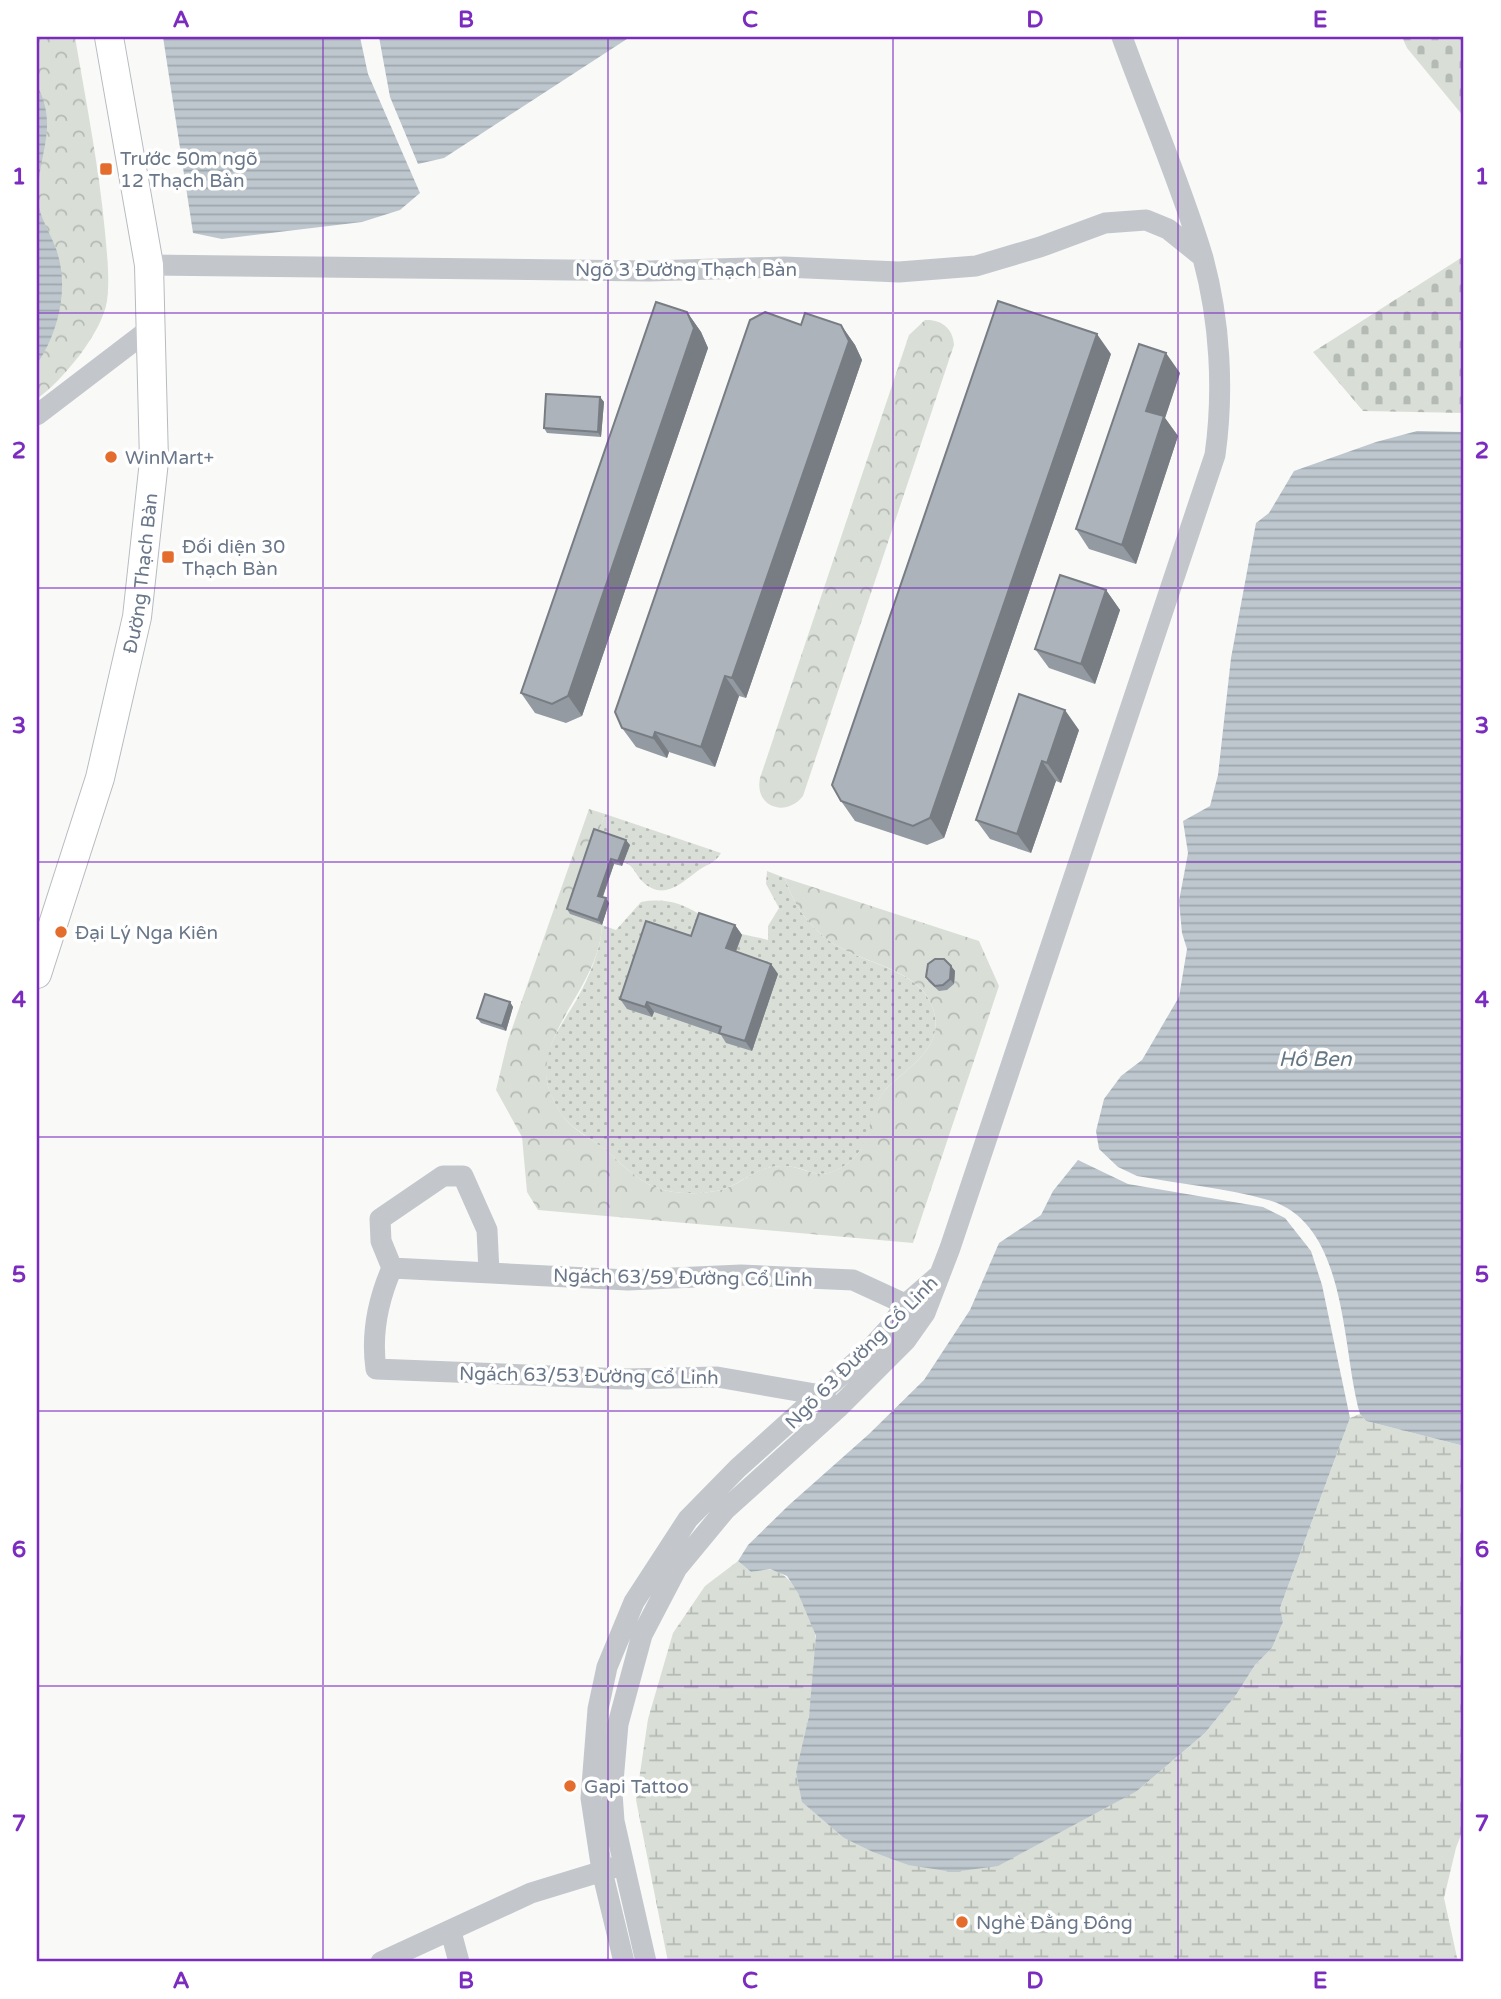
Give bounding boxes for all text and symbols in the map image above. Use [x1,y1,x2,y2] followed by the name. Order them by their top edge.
[172,6,190,34] text: A
[458,6,474,34] text: B
[742,6,758,34] text: C
[1026,6,1044,34] text: D
[1313,6,1327,34] text: E
[120,148,257,192] place label: Trước 50m ngõ 12 Thạch Bàn
[98,161,114,177] marker: Trước 50m ngõ 12 Thạch Bàn
[12,163,26,191] text: 1
[1475,163,1489,191] text: 1
[575,259,797,281] street label: Ngõ 3 Đường Thạch Bàn
[12,437,26,465] text: 2
[1475,437,1489,465] text: 2
[125,447,214,469] place label: WinMart+
[103,449,119,465] marker: WinMart+
[119,492,162,656] street label: Đường Thạch Bàn
[182,536,285,580] place label: Đối diện 30 Thạch Bàn
[160,549,176,565] marker: Đối diện 30 Thạch Bàn
[12,712,26,740] text: 3
[1475,712,1489,740] text: 3
[75,922,218,944] place label: Đại Lý Nga Kiên
[53,924,69,940] marker: Đại Lý Nga Kiên
[12,986,27,1014] text: 4
[1475,986,1490,1014] text: 4
[1279,1047,1353,1072] water label: Hồ Ben
[12,1261,26,1289] text: 5
[1475,1261,1489,1289] text: 5
[553,1265,813,1291] street label: Ngách 63/59 Đường Cổ Linh
[781,1272,942,1433] street label: Ngõ 63 Đường Cổ Linh
[459,1363,719,1389] street label: Ngách 63/53 Đường Cổ Linh
[12,1536,26,1564] text: 6
[1475,1536,1489,1564] text: 6
[584,1776,689,1798] place label: Gapi Tattoo
[562,1778,578,1794] marker: Gapi Tattoo
[12,1810,26,1838] text: 7
[1475,1810,1489,1838] text: 7
[976,1912,1133,1934] place label: Nghè Đằng Đông
[954,1914,970,1930] marker: Nghè Đằng Đông
[172,1967,190,1995] text: A
[458,1967,474,1995] text: B
[742,1967,758,1995] text: C
[1026,1967,1044,1995] text: D
[1313,1967,1327,1995] text: E

